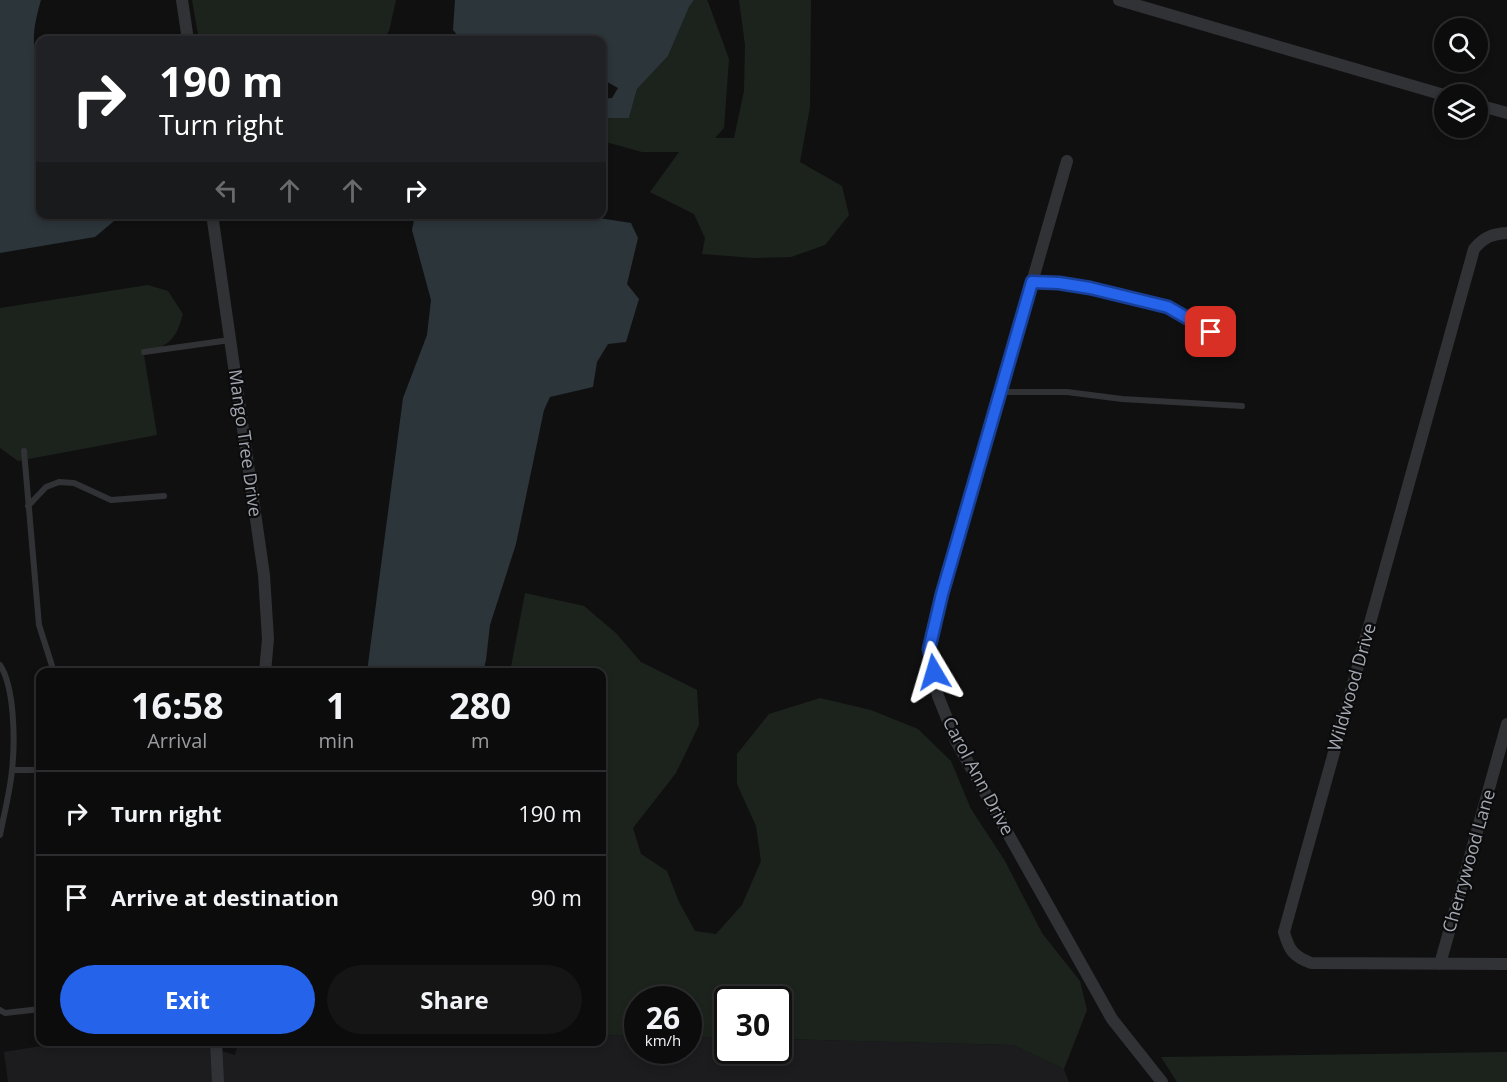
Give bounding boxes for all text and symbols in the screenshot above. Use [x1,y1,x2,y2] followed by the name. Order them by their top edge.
[1434,18,1488,138] map controls
[1434,18,1488,72] button: search
[159,52,283,109] text: 190 m
[60,60,138,138] icon: right
[1434,84,1488,138] button: layers
[159,106,284,143] text: Turn right
[210,174,243,207] icon: left
[273,174,306,207] icon: ahead
[336,174,369,207] icon: ahead
[399,174,432,207] icon: right
[1185,306,1236,357] pin
[1194,315,1227,348] icon: arrive
[224,368,268,518] street label: Mango Tree Drive
[1321,620,1381,754] street label: Wildwood Drive
[902,640,966,704] position arrow
[131,681,224,730] text: 16:58
[326,681,347,730] text: 1
[449,681,511,730] text: 280
[938,712,1020,839] street label: Carol Ann Drive
[147,727,207,754] text: Arrival
[318,727,354,754] text: min
[471,727,489,754] text: m
[1436,786,1500,935] street label: Cherrywood Lane
[60,797,93,830] icon: right
[111,798,222,828] text: Turn right
[518,798,582,828] text: 190 m
[60,881,93,914] icon: arrive
[111,882,339,912] text: Arrive at destination
[531,882,582,912] text: 90 m
[60,965,315,1034] button: Exit
[327,965,582,1034] button: Share
[714,986,792,1064] speed limit sign: 30
[646,997,680,1038] text: 26
[645,1030,681,1050] text: km/h

